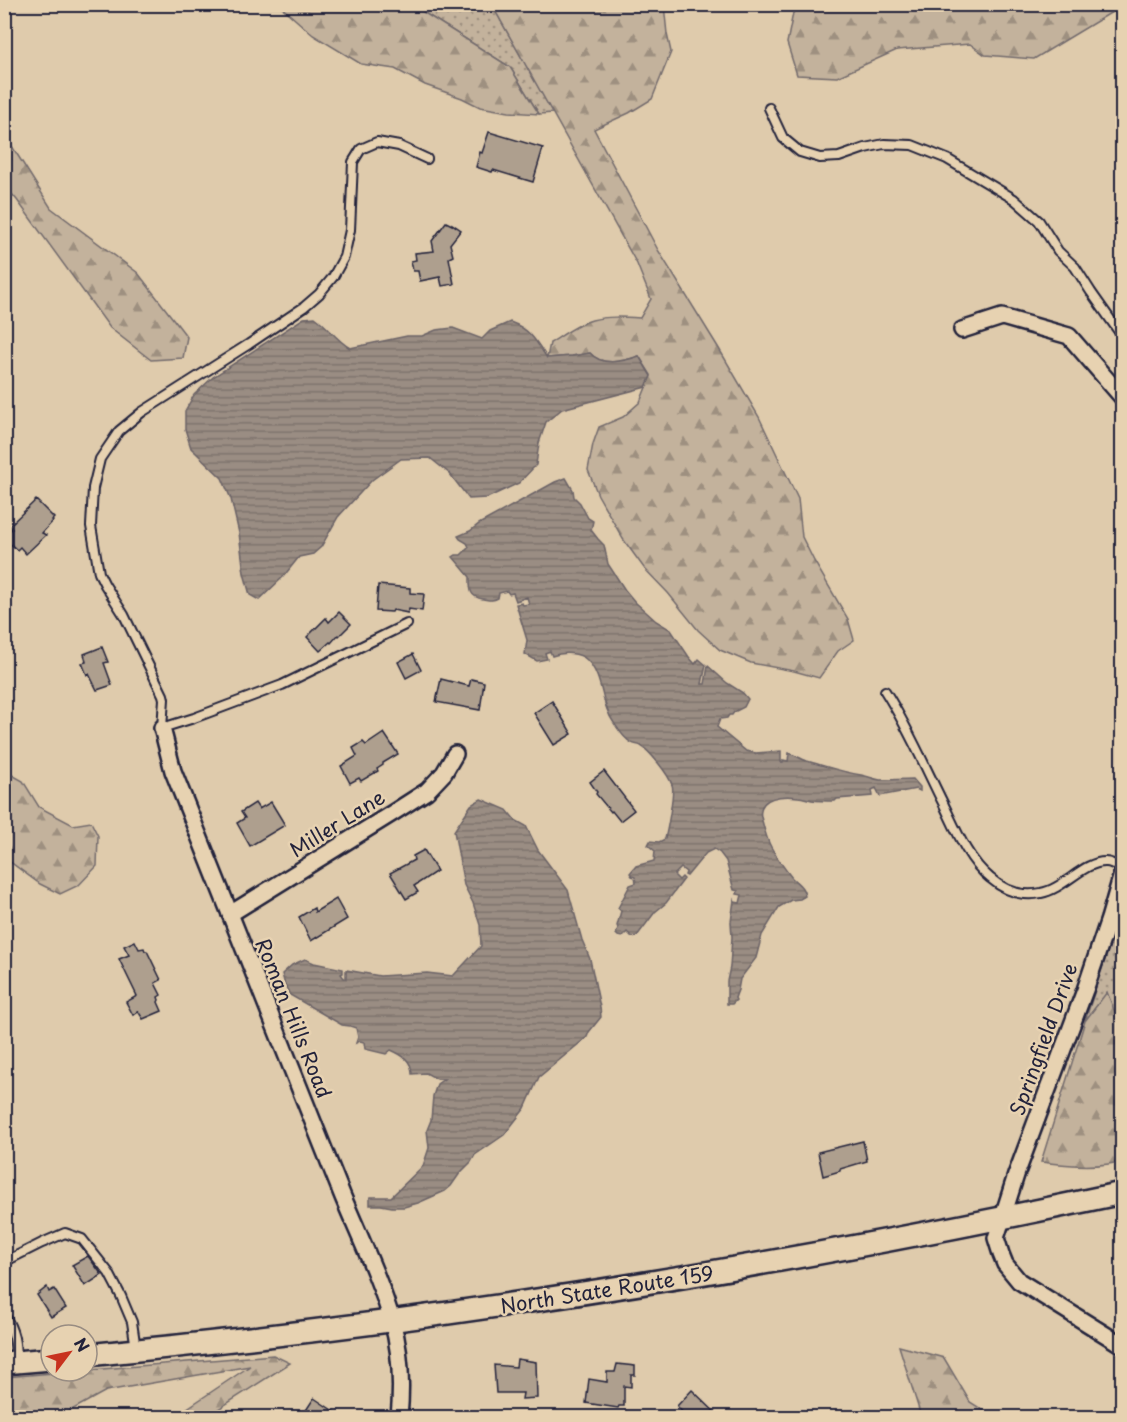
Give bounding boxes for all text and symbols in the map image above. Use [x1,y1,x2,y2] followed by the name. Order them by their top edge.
[284,782,390,864] street label: Miller Lane
[248,934,340,1102] street label: Roman Hills Road
[1002,959,1084,1119] street label: Springfield Drive
[498,1257,716,1321] street label: North State Route 159
[39,1323,99,1383] north arrow
[69,1333,96,1356] text: N

